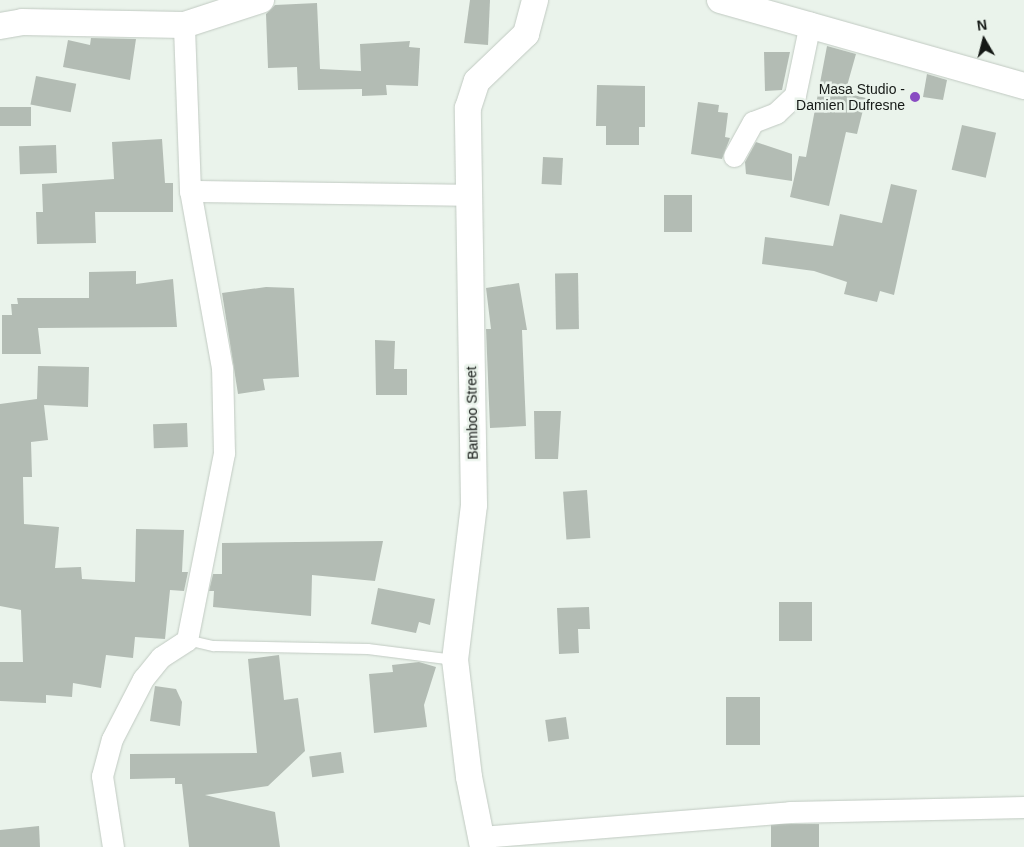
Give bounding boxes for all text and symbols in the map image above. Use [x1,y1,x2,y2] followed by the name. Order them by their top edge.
[959,15,1009,65] north arrow
[976,17,988,34] text: N
[796,81,905,114] place label: Masa Studio - Damien Dufresne
[909,91,921,103] marker: Masa Studio - Damien Dufresne
[463,366,481,460] street label: Bamboo Street

